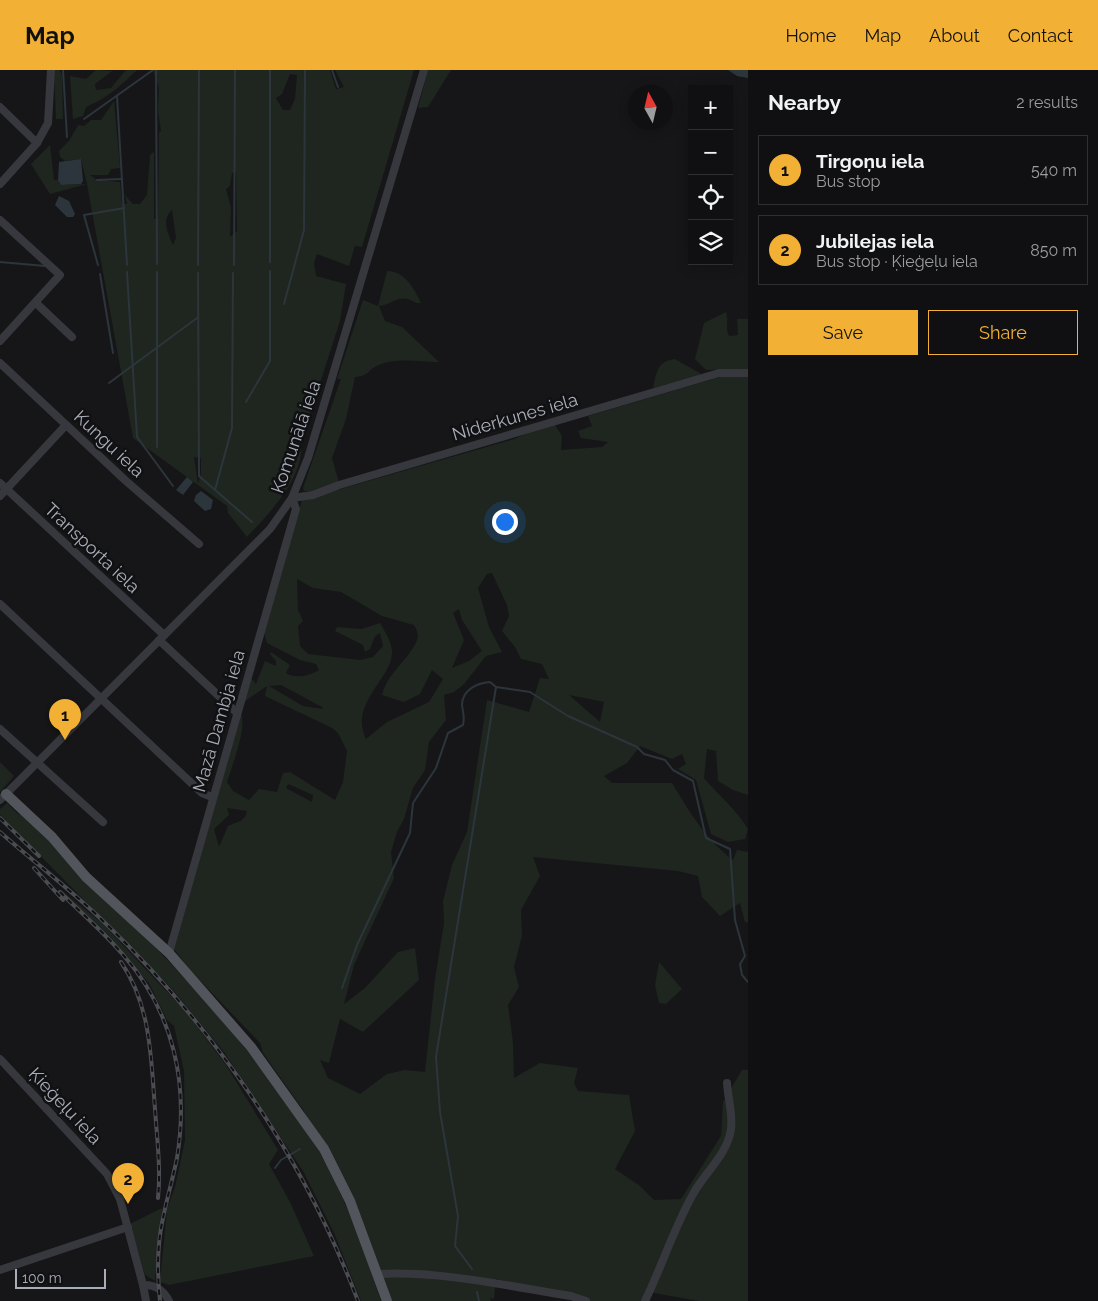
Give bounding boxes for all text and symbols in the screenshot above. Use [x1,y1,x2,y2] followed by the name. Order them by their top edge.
[25,21,75,50] text: Map
[785,25,836,46] text: Home
[864,25,901,46] text: Map
[929,25,980,46] text: About
[1008,25,1073,46] text: Contact
[628,85,673,130] north arrow
[688,85,733,265] map controls
[688,85,733,130] button: +
[768,90,841,115] text: Nearby
[1016,93,1078,112] text: 2 results
[688,130,733,175] button: −
[816,150,924,172] text: Tirgoņu iela
[781,161,789,180] text: 1
[1031,161,1077,180] text: 540 m
[816,172,880,191] text: Bus stop
[688,175,733,220] button: locate
[688,220,733,265] button: layers
[816,230,934,252] text: Jubilejas iela
[780,241,790,260] text: 2
[1030,241,1077,260] text: 850 m
[816,252,978,271] text: Bus stop · Ķieģeļu iela
[768,310,918,355] button: Save
[928,310,1078,355] button: Share
[266,378,325,496] street label: Komunālā iela
[450,389,580,444] street label: Niderkunes iela
[70,406,149,481] street label: Kungu iela
[40,498,144,597] street label: Transporta iela
[492,509,518,535] your location
[188,647,249,794] street label: Mazā Dambja iela
[49,699,81,740] pin: 1
[25,1063,106,1148] street label: Ķieģeļu iela
[112,1163,144,1204] pin: 2
[15,1266,106,1289] scale bar
[22,1270,62,1286] text: 100 m

